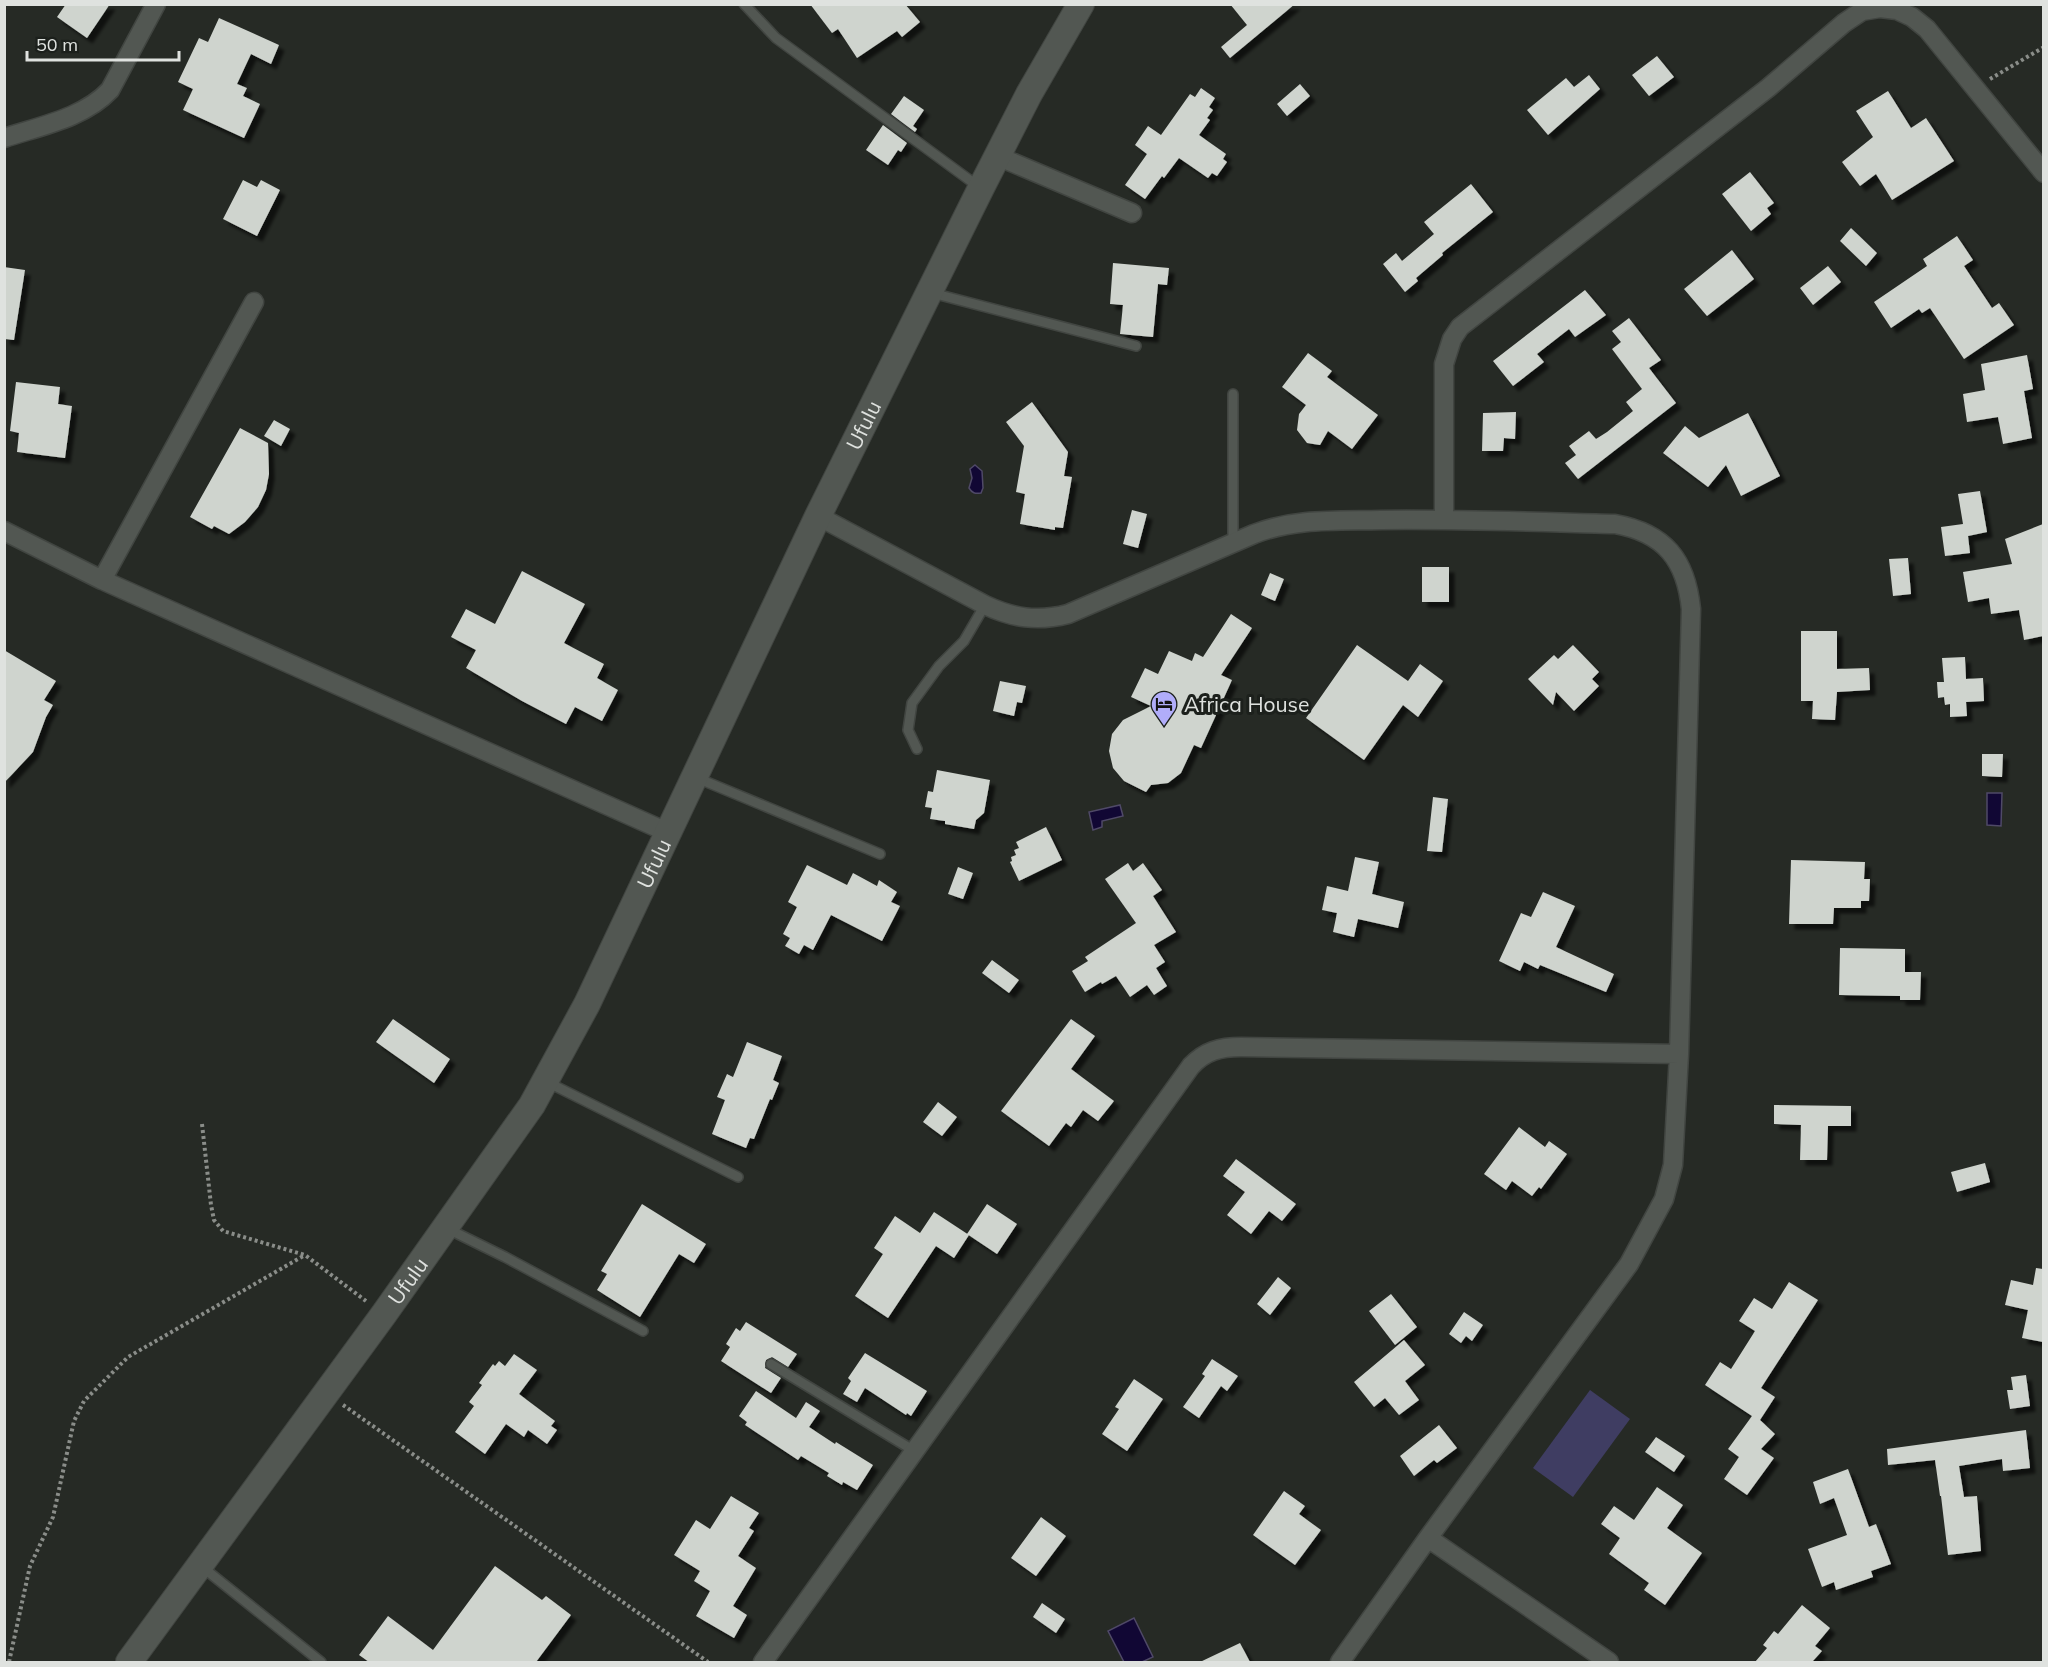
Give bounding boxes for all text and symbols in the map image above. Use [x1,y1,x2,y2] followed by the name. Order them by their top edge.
[27,24,178,62] scale bar
[36,33,78,56] text: 50 m
[840,396,886,454] street label: Ufulu
[1149,689,1179,727] hotel icon: Africa House
[1184,691,1309,717] place label: Africa House
[631,835,676,892] street label: Ufulu
[382,1252,433,1309] street label: Ufulu

